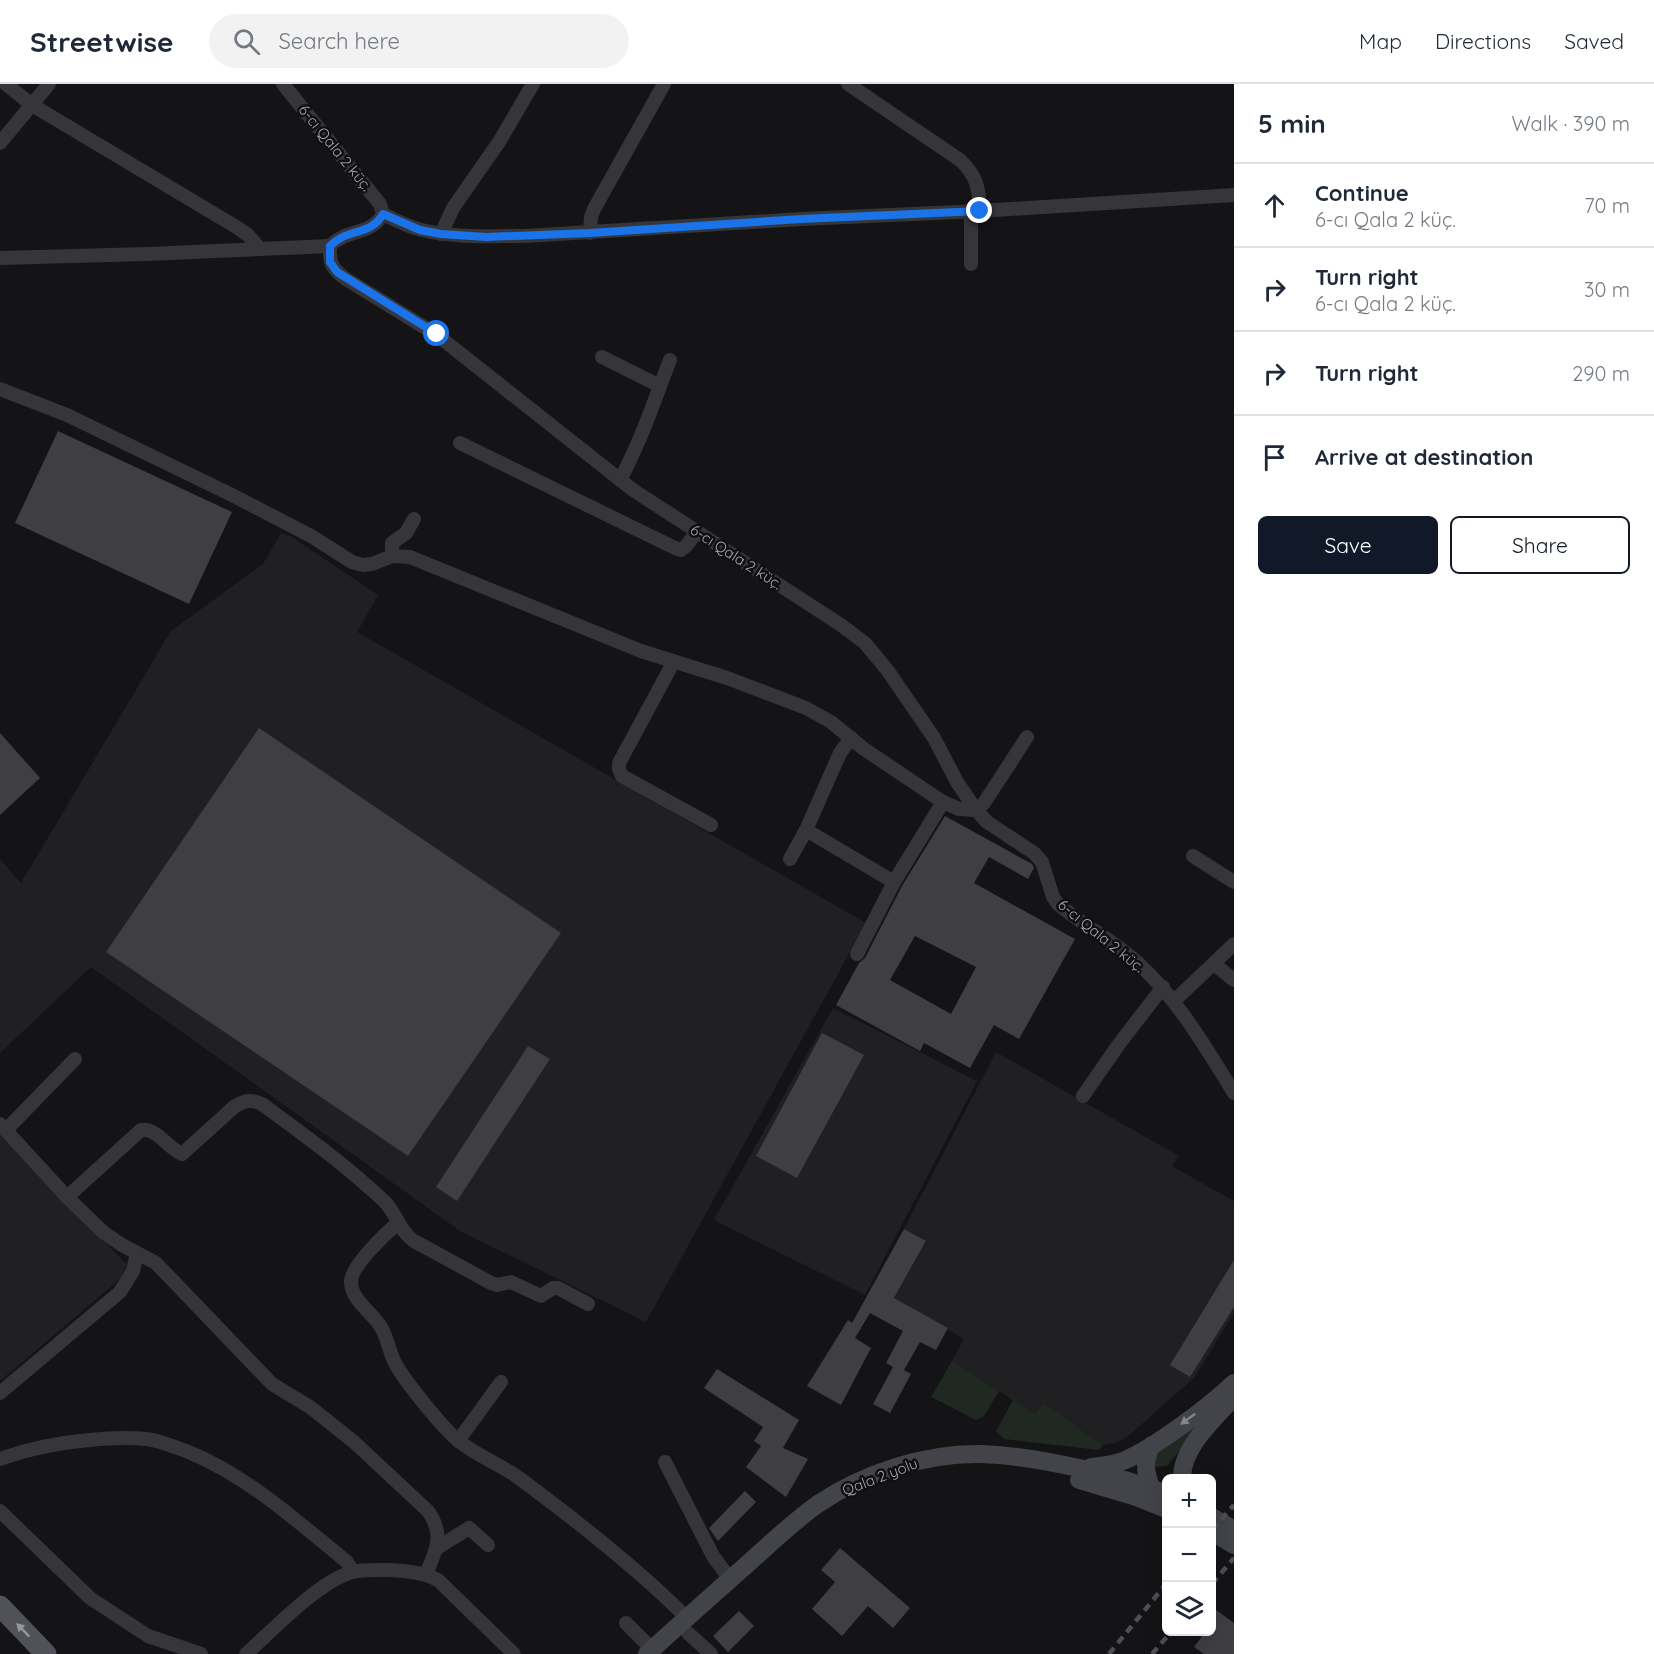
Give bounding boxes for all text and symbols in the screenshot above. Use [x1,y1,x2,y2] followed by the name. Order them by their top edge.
[209,14,629,68] search box
[30,24,173,59] text: Streetwise
[230,25,263,58] icon: search
[278,27,400,55] text: Search here
[1359,28,1402,54] text: Map
[1435,28,1531,54] text: Directions
[1564,28,1624,54] text: Saved
[295,101,376,195] street label: 6-cı Qala 2 küç.
[1258,107,1326,140] text: 5 min
[1511,111,1630,136] text: Walk · 390 m
[1315,179,1409,207] text: Continue
[1258,189,1291,222] icon: ahead
[1584,193,1630,218] text: 70 m
[966,197,992,223] route end
[1315,207,1456,232] text: 6-cı Qala 2 küç.
[1315,263,1419,291] text: Turn right
[1258,273,1291,306] icon: right
[1584,277,1630,302] text: 30 m
[1315,291,1456,316] text: 6-cı Qala 2 küç.
[423,320,449,346] route start
[1258,357,1291,390] icon: right
[1315,359,1419,387] text: Turn right
[1572,361,1630,386] text: 290 m
[1258,441,1291,474] icon: arrive
[1315,443,1533,471] text: Arrive at destination
[1258,516,1438,574] button: Save
[1450,516,1630,574] button: Share
[687,520,786,593] street label: 6-cı Qala 2 küç.
[1054,895,1148,976] street label: 6-cı Qala 2 küç.
[1181,1413,1196,1425] one-way arrow
[839,1453,920,1500] street label: Qala 2 yolu
[1162,1474,1216,1636] map controls
[1162,1474,1216,1528] button: +
[1162,1528,1216,1582] button: −
[1162,1582,1216,1636] button: layers
[16,1623,30,1638] one-way arrow

